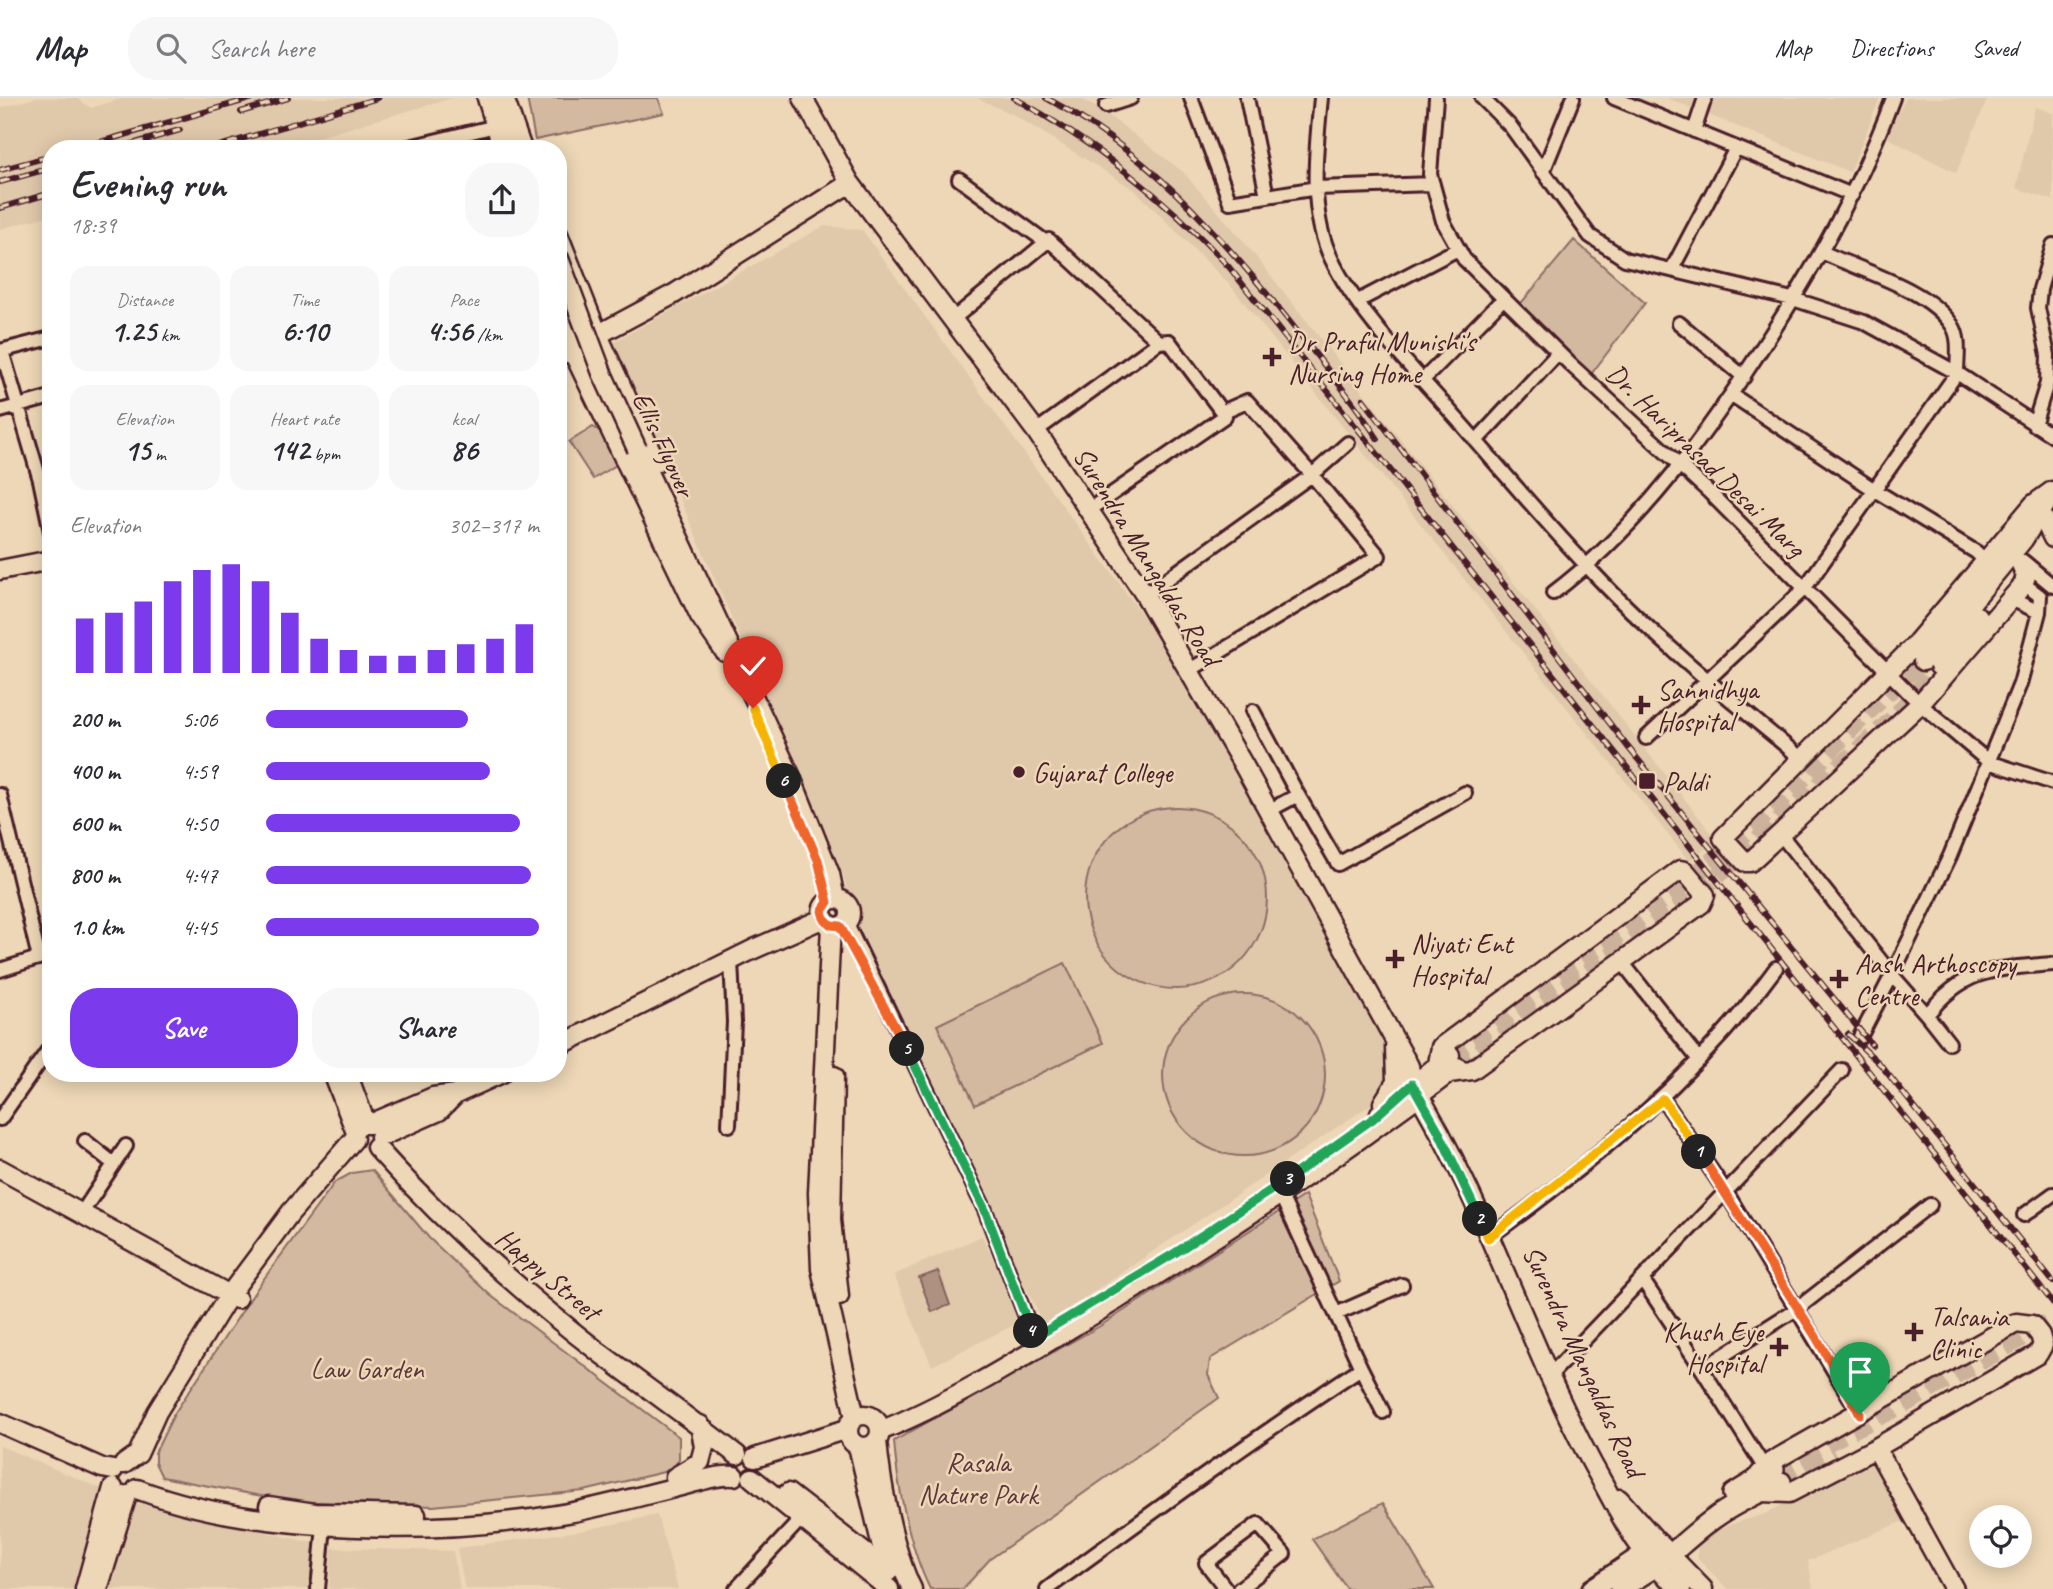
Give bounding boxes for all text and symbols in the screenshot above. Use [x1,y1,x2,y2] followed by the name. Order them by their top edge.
[128,17,618,80] search box
[35,27,86,69] text: Map
[152,29,190,67] icon: search
[208,32,314,65] text: Search here
[1775,33,1812,63] text: Map
[1850,33,1933,63] text: Directions
[1971,33,2018,63] text: Saved
[70,161,226,208] text: Evening run
[465,163,539,237] button: share
[70,211,116,240] text: 18:39
[116,288,173,312] text: Distance
[290,288,319,312] text: Time
[450,288,479,312] text: Pace
[110,312,156,350] text: 1.25
[281,312,328,350] text: 6:10
[426,312,473,350] text: 4:56
[156,323,179,347] text: km
[473,323,502,347] text: /km
[1288,324,1478,391] place label: Dr Praful Munishi's Nursing Home
[1262,347,1282,367] marker: Dr Praful Munishi's Nursing Home
[1599,356,1814,566] street label: Dr. Hariprasad Desai Marg
[625,386,705,505] street label: Ellis Flyover
[116,407,174,431] text: Elevation
[270,407,339,431] text: Heart rate
[452,407,477,431] text: kcal
[124,431,150,469] text: 15
[269,431,309,469] text: 142
[450,431,478,469] text: 86
[1066,440,1230,675] street label: Surendra Mangaldas Road
[150,442,166,466] text: m
[309,442,340,466] text: bpm
[70,511,141,540] text: Elevation
[448,511,539,540] text: 302–317 m
[723,636,783,708] pin
[734,647,772,685] icon: check
[1657,672,1761,739] place label: Sannidhya Hospital
[1631,695,1651,715] marker: Sannidhya Hospital
[70,705,120,734] text: 200 m
[182,705,218,734] text: 5:06
[1033,755,1174,790] place label: Gujarat College
[70,757,120,786] text: 400 m
[182,757,218,786] text: 4:59
[766,764,802,798] pin: 6
[1011,764,1027,780] marker: Gujarat College
[1663,764,1712,799] place label: Paldi
[779,768,788,792] text: 6
[1637,771,1657,791] marker: Paldi
[70,809,120,838] text: 600 m
[182,809,218,838] text: 4:50
[70,861,120,890] text: 800 m
[182,861,218,890] text: 4:47
[70,913,124,942] text: 1.0 km
[182,913,218,942] text: 4:45
[1411,926,1515,993] place label: Niyati Ent Hospital
[1855,946,2018,1013] place label: Aash Arthoscopy Centre
[1385,949,1405,969] marker: Niyati Ent Hospital
[1829,969,1849,989] marker: Aash Arthoscopy Centre
[70,988,298,1068] button: Save
[312,988,539,1068] button: Share
[890,1032,925,1066] pin: 5
[902,1036,911,1060] text: 5
[1682,1134,1716,1170] pin: 1
[1694,1139,1703,1163] text: 1
[1270,1162,1306,1196] pin: 3
[1283,1166,1292,1190] text: 3
[1462,1202,1498,1236] pin: 2
[1475,1206,1484,1230] text: 2
[489,1220,610,1330] street label: Happy Street
[1515,1240,1655,1486] street label: Surendra Mangaldas Road
[1930,1299,2010,1366] place label: Talsania Clinic
[1014,1314,1048,1348] pin: 4
[1663,1314,1768,1381] place label: Khush Eye Hospital
[1026,1318,1035,1342] text: 4
[1904,1322,1924,1342] marker: Talsania Clinic
[1769,1337,1789,1357] marker: Khush Eye Hospital
[1830,1342,1890,1414] pin
[310,1351,425,1386] park label: Law Garden
[1841,1353,1879,1391] icon: arrive
[918,1445,1040,1512] park label: Rasala Nature Park
[1969,1505,2032,1568] map controls
[1969,1505,2032,1568] button: locate

